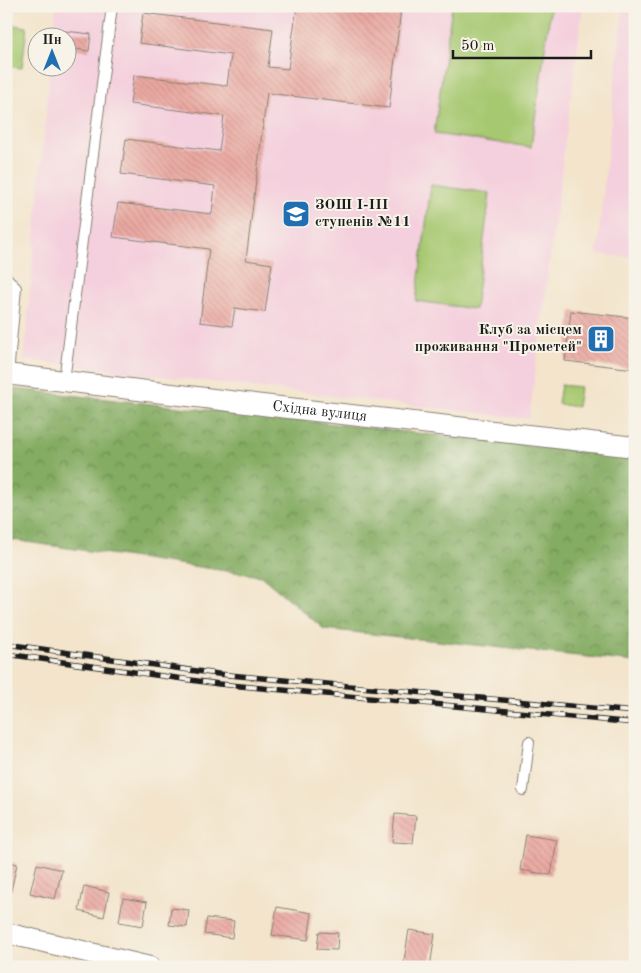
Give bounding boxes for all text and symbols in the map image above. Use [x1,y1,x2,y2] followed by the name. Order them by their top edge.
[28,28,78,78] north arrow
[453,28,591,60] scale bar
[42,33,62,47] text: Пн
[461,39,495,54] text: 50 m
[315,198,411,230] place label: ЗОШ І-ІІІ ступенів №11
[281,199,311,229] school or university icon: ЗОШ І-ІІІ ступенів №11
[415,323,582,355] place label: Клуб за місцем проживання "Прометей"
[586,324,616,354] building icon: Клуб за місцем проживання "Прометей"
[272,399,368,424] street label: Східна вулиця

